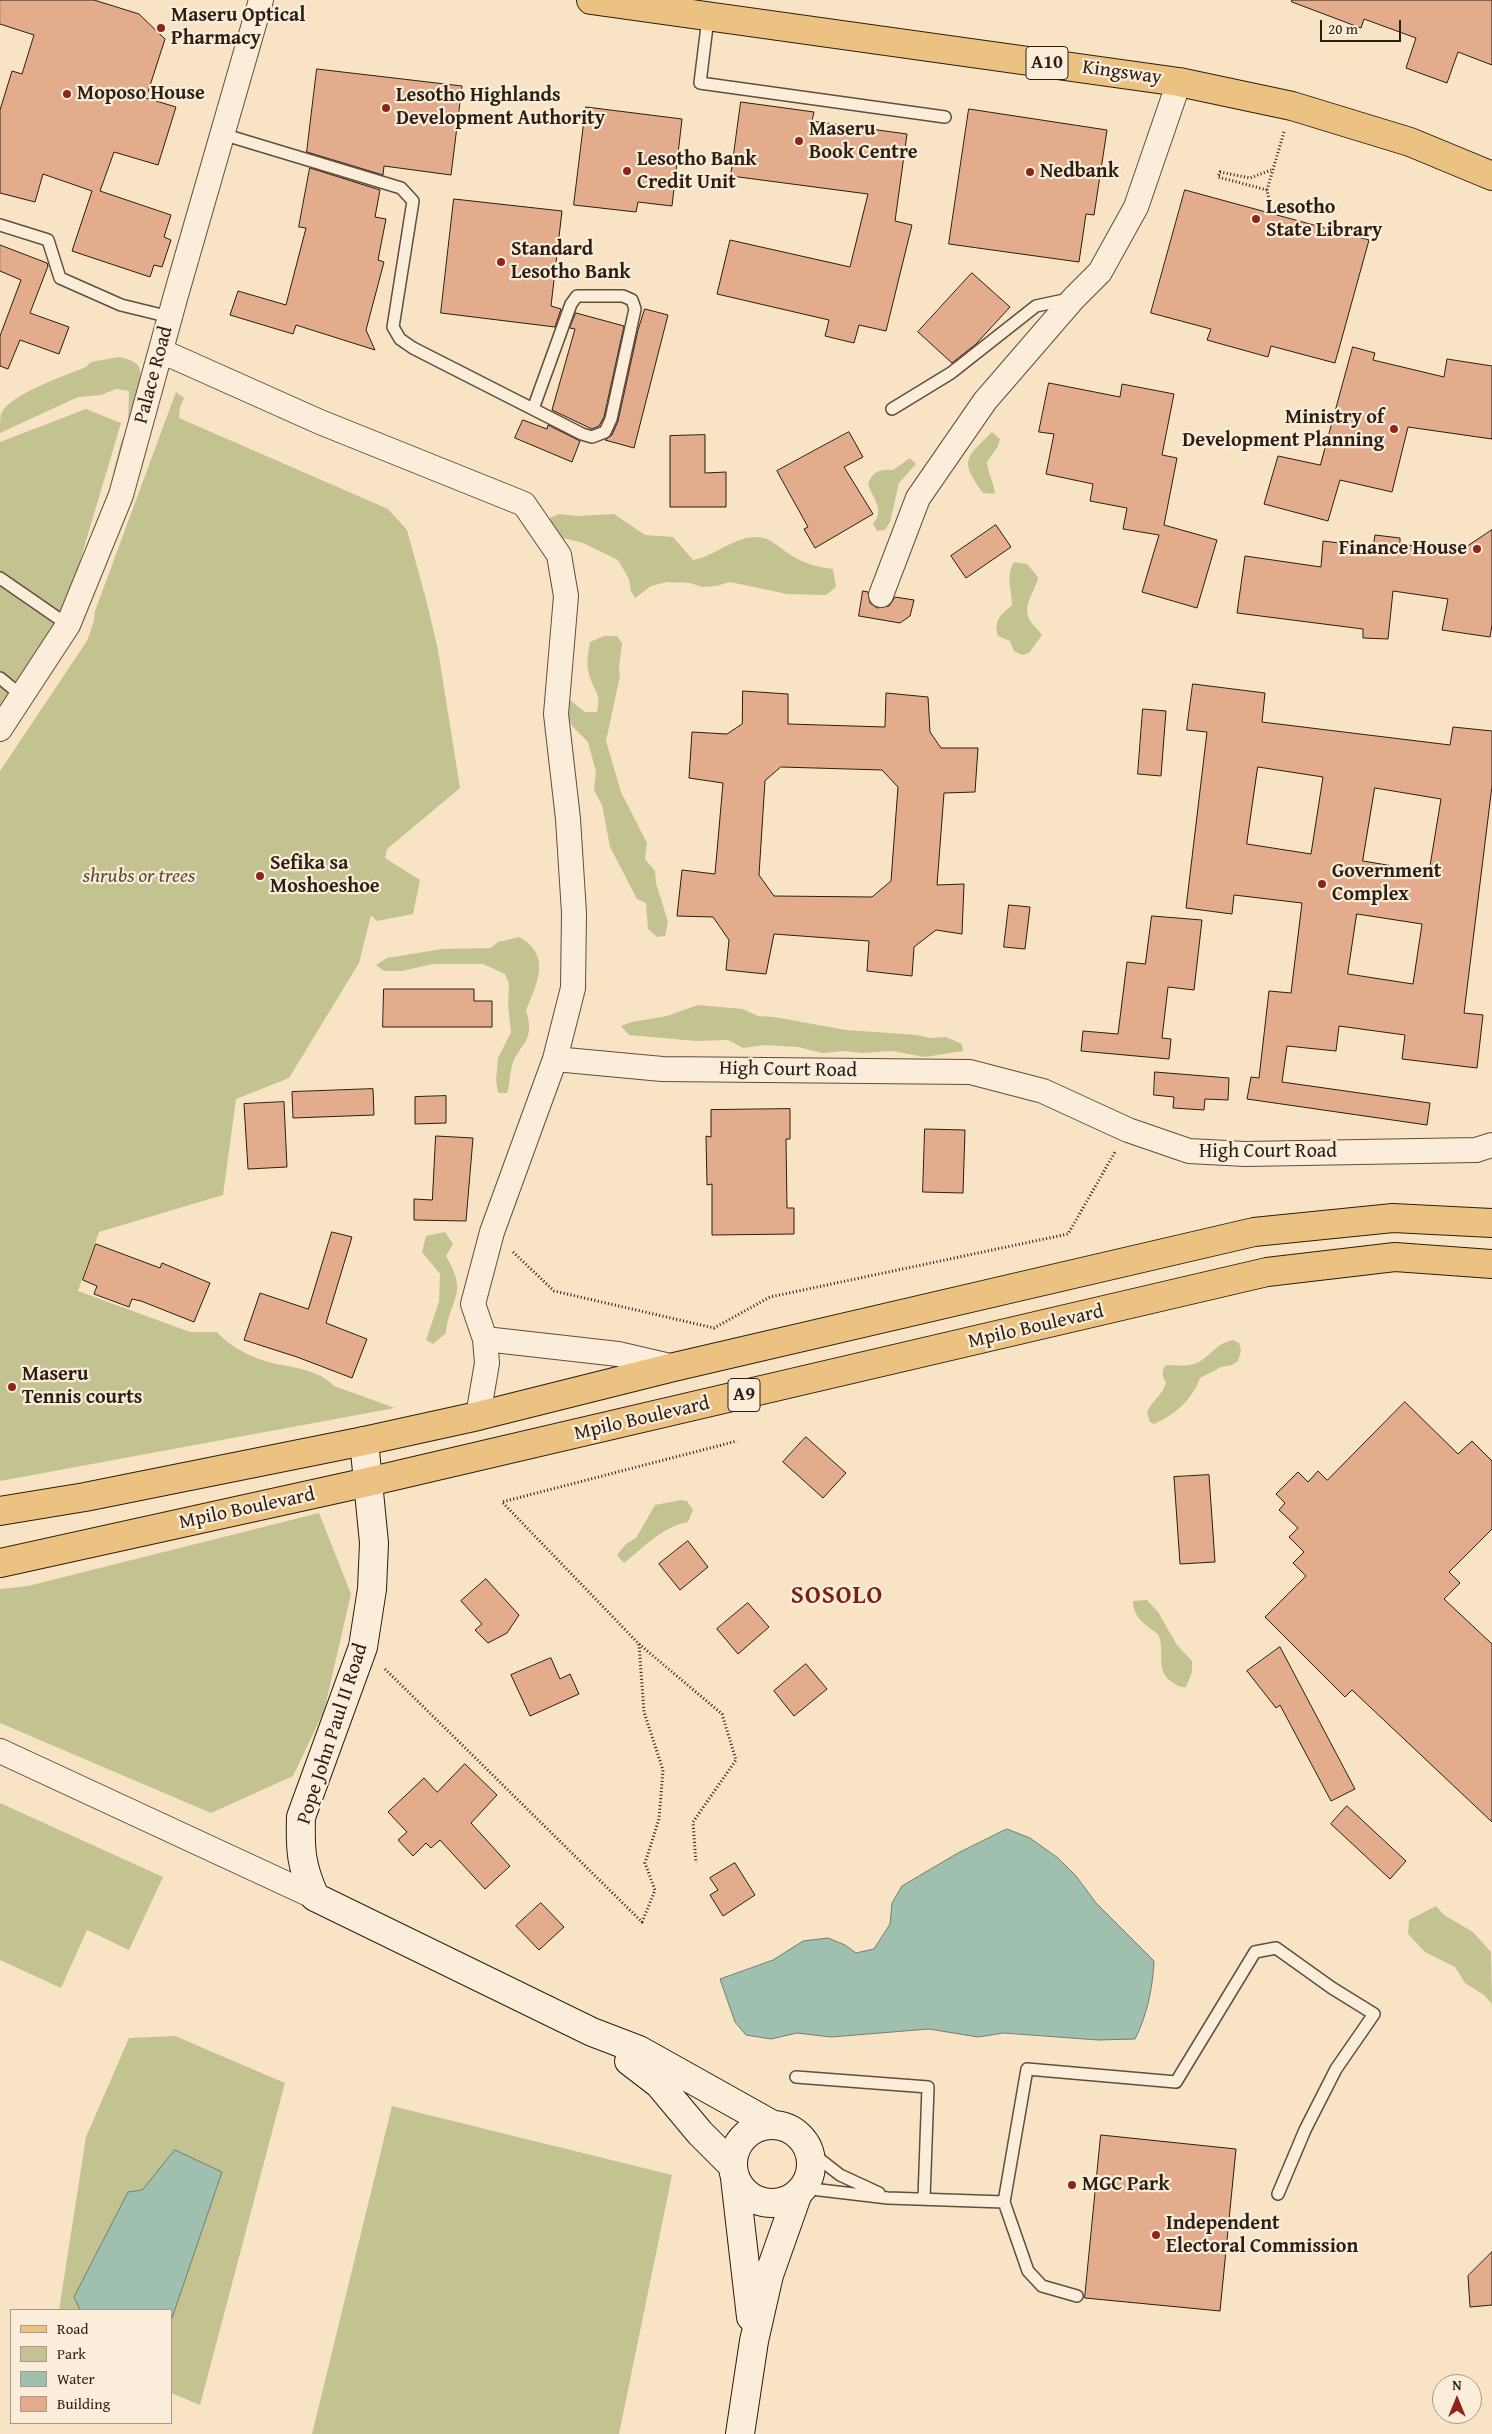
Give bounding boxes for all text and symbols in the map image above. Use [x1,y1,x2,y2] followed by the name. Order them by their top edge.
[171,4,305,51] place label: Maseru Optical Pharmacy
[1322,10,1403,42] scale bar
[1328,18,1358,39] text: 20 m
[155,22,167,34] marker: Maseru Optical Pharmacy
[1026,46,1068,80] road number: A10
[1081,56,1163,90] street label: Kingsway
[77,82,205,106] place label: Moposo House
[396,84,605,131] place label: Lesotho Highlands Development Authority
[61,88,73,100] marker: Moposo House
[380,102,392,114] marker: Lesotho Highlands Development Authority
[809,118,918,165] place label: Maseru Book Centre
[793,135,805,147] marker: Maseru Book Centre
[637,148,757,195] place label: Lesotho Bank Credit Unit
[1040,160,1119,184] place label: Nedbank
[621,165,633,177] marker: Lesotho Bank Credit Unit
[1024,166,1036,178] marker: Nedbank
[1266,196,1382,243] place label: Lesotho State Library
[1250,213,1262,225] marker: Lesotho State Library
[511,238,631,285] place label: Standard Lesotho Bank
[495,256,507,268] marker: Standard Lesotho Bank
[129,324,179,426] street label: Palace Road
[1182,406,1384,453] place label: Ministry of Development Planning
[1388,423,1400,435] marker: Ministry of Development Planning
[1339,537,1467,561] place label: Finance House
[1471,543,1483,555] marker: Finance House
[270,852,380,899] place label: Sefika sa Moshoeshoe
[1332,860,1441,907] place label: Government Complex
[83,865,195,889] park label: shrubs or trees
[254,870,266,882] marker: Sefika sa Moshoeshoe
[1316,878,1328,890] marker: Government Complex
[719,1057,857,1083] street label: High Court Road
[1199,1140,1337,1164] street label: High Court Road
[966,1300,1106,1354] street label: Mpilo Boulevard
[22,1363,142,1410] place label: Maseru Tennis courts
[728,1378,760,1412] road number: A9
[6,1381,18,1393] marker: Maseru Tennis courts
[572,1392,712,1446] street label: Mpilo Boulevard
[177,1483,317,1535] street label: Mpilo Boulevard
[790,1582,884,1612] district label: SOSOLO
[292,1641,374,1827] street label: Pope John Paul II Road
[1082,2173,1170,2197] place label: MGC Park
[1066,2179,1078,2191] marker: MGC Park
[1166,2212,1358,2259] place label: Independent Electoral Commission
[1150,2229,1162,2241] marker: Independent Electoral Commission
[10,2309,172,2424] legend
[57,2318,88,2339] text: Road
[57,2343,86,2364] text: Park
[57,2368,95,2389] text: Water
[1432,2374,1482,2424] north arrow
[1452,2375,1462,2395] text: N
[57,2393,110,2414] text: Building

